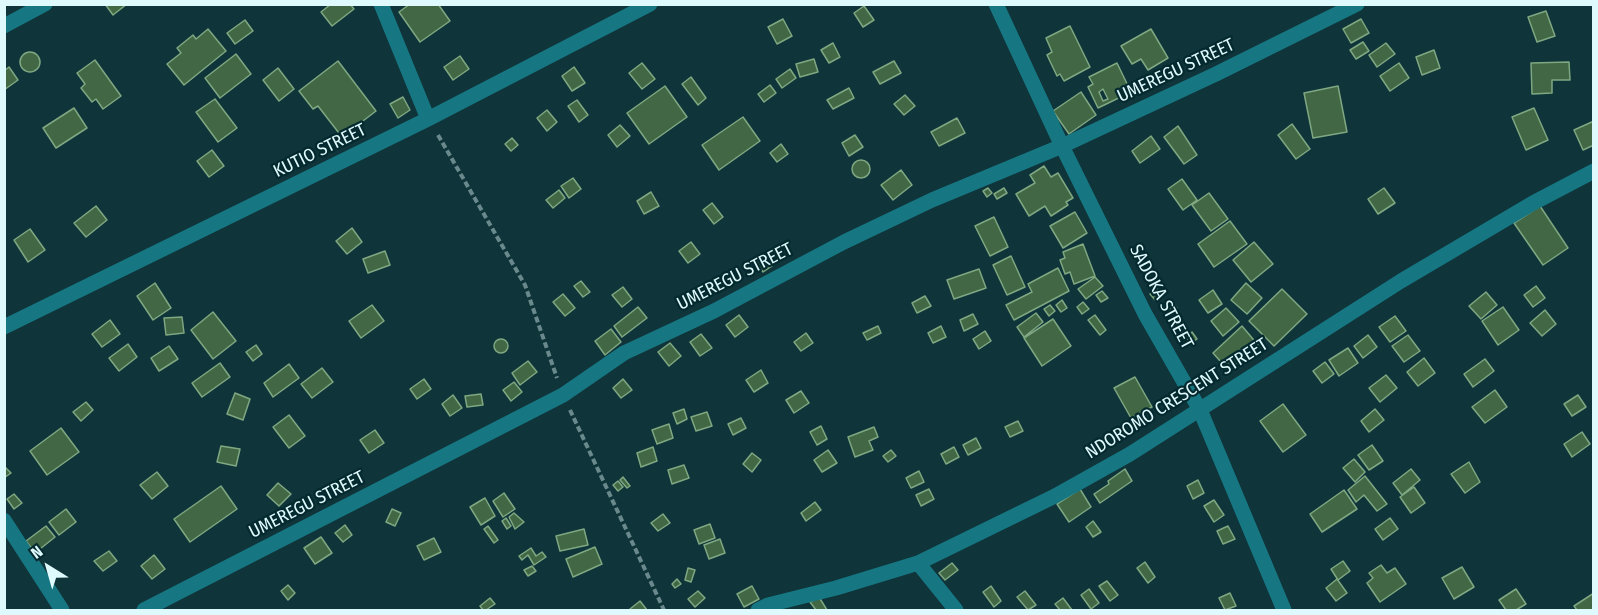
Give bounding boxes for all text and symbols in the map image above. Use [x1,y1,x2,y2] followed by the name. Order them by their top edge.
[1114,34,1238,108] street label: UMEREGU STREET
[270,119,370,183] street label: KUTIO STREET
[674,239,796,315] street label: UMEREGU STREET
[1124,241,1198,353] street label: SADOKA STREET
[1082,334,1272,464] street label: NDOROMO CRESCENT STREET
[246,467,368,543] street label: UMEREGU STREET
[18,537,78,597] north arrow
[27,542,46,563] text: N

